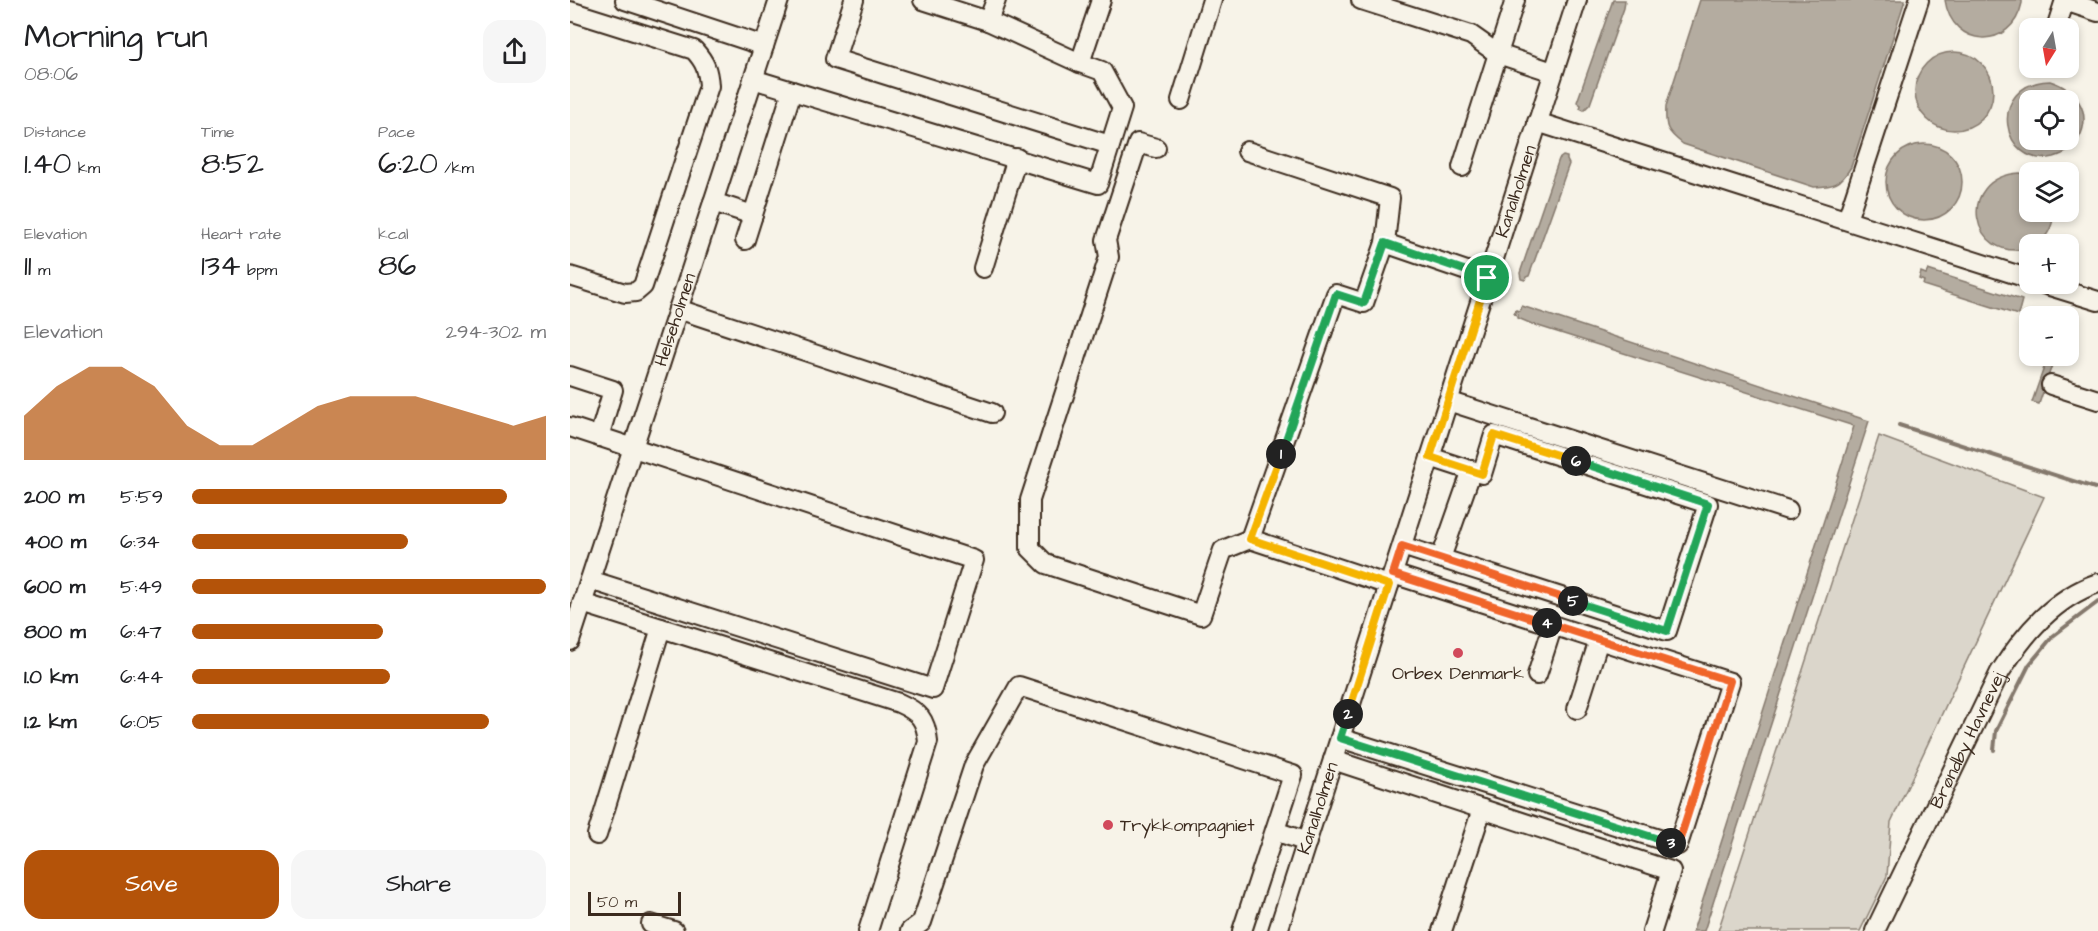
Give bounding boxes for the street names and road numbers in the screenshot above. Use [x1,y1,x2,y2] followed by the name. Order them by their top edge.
[1490,142,1543,241] street label: Kanalholmen
[648,270,702,370] street label: Helseholmen
[1924,667,2012,813] street label: Brøndby Havnevej
[1291,759,1344,858] street label: Kanalholmen

